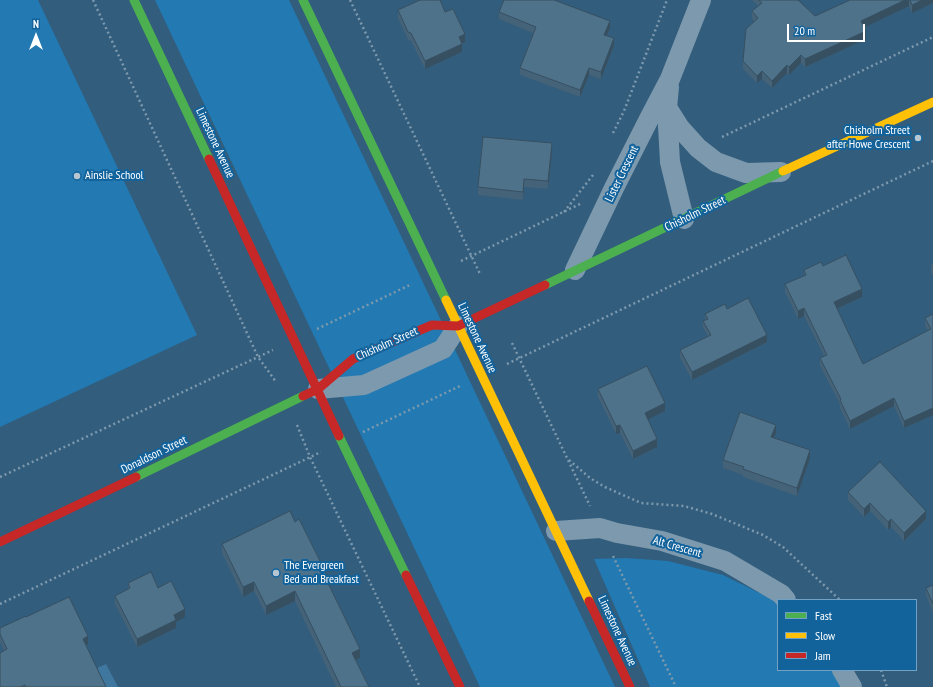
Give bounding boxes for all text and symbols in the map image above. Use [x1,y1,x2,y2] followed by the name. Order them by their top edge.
[16,16,56,56] north arrow
[789,16,867,42] scale bar
[33,17,39,31] text: N
[794,23,815,38] text: 20 m
[192,106,238,180] street label: Limestone Avenue
[827,124,910,152] place label: Chisholm Street after Howe Crescent
[913,133,923,143] marker: Chisholm Street after Howe Crescent
[602,143,642,205] street label: Lister Crescent
[85,169,143,183] place label: Ainslie School
[72,171,82,181] marker: Ainslie School
[662,193,728,235] street label: Chisholm Street
[454,301,500,375] street label: Limestone Avenue
[354,324,420,364] street label: Chisholm Street
[119,433,189,477] street label: Donaldson Street
[651,533,703,561] street label: Alt Crescent
[284,559,359,587] place label: The Evergreen Bed and Breakfast
[271,568,281,578] marker: The Evergreen Bed and Breakfast
[594,594,640,668] street label: Limestone Avenue
[777,599,917,671] legend
[815,608,832,623] text: Fast
[815,628,835,643] text: Slow
[815,648,831,663] text: Jam

